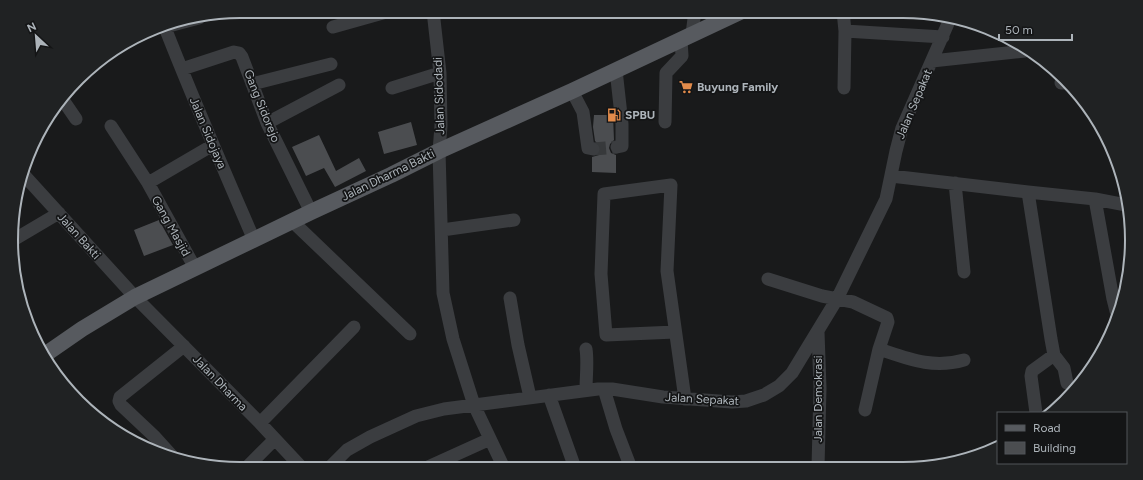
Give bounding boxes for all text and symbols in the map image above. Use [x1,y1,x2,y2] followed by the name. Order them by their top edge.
[16,16,56,56] north arrow
[999,16,1072,42] scale bar
[25,20,39,35] text: N
[1005,23,1033,37] text: 50 m
[431,57,447,135] street label: Jalan Sidodadi
[893,67,935,141] street label: Jalan Sepakat
[241,68,283,144] street label: Gang Sidorejo
[678,79,694,95] supermarket icon: Buyung Family
[697,80,778,94] place label: Buyung Family
[187,95,229,171] street label: Jalan Sidojaya
[606,107,622,123] fuel station icon: SPBU
[625,108,655,122] place label: SPBU
[339,146,437,204] street label: Jalan Dharma Bakti
[149,193,193,259] street label: Gang Masjid
[55,210,103,262] street label: Jalan Bakti
[190,352,250,414] street label: Jalan Dharma
[811,355,825,443] street label: Jalan Demokrasi
[665,390,740,408] street label: Jalan Sepakat
[997,412,1127,464] legend
[1033,421,1061,435] text: Road
[1033,441,1076,455] text: Building

